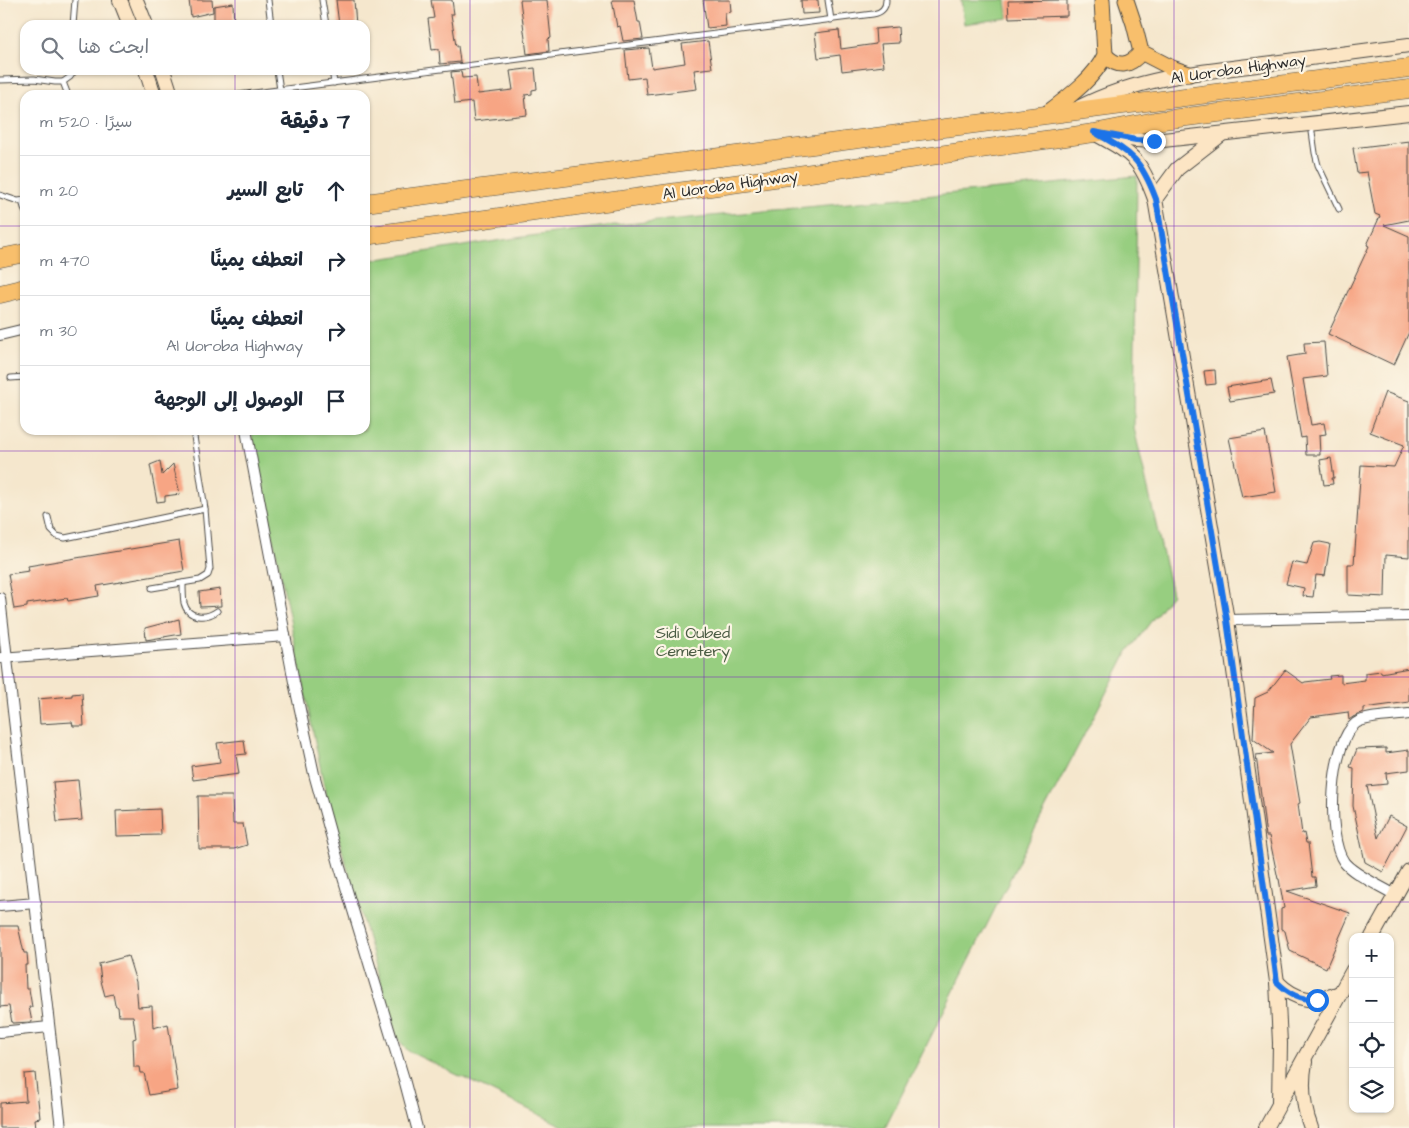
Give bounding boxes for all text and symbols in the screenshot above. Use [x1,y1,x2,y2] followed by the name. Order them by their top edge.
[20,20,370,75] search box
[38,34,66,62] icon: search
[78,34,149,61] text: ابحث هنا
[1169,49,1308,90] street label: Al Uoroba Highway
[280,107,350,136] text: 7 دقيقة
[40,111,132,133] text: سيرًا · 520 m
[1143,130,1166,153] route end
[661,165,800,206] street label: Al Uoroba Highway
[228,177,303,204] text: تابع السير
[322,177,350,205] icon: ahead
[40,180,78,202] text: 20 m
[211,247,303,274] text: انعطف يمينًا
[322,247,350,275] icon: right
[40,250,90,272] text: 470 m
[211,306,303,333] text: انعطف يمينًا
[322,317,350,345] icon: right
[40,320,77,342] text: 30 m
[166,335,303,357] text: Al Uoroba Highway
[154,387,303,414] text: الوصول إلى الوجهة
[322,387,350,415] icon: arrive
[656,622,730,663] park label: Sidi Oubed Cemetery
[1349,933,1394,1113] map controls
[1349,933,1394,978] button: +
[1349,978,1394,1023] button: −
[1306,989,1329,1012] route start
[1349,1023,1394,1068] button: locate
[1349,1068,1394,1113] button: layers

